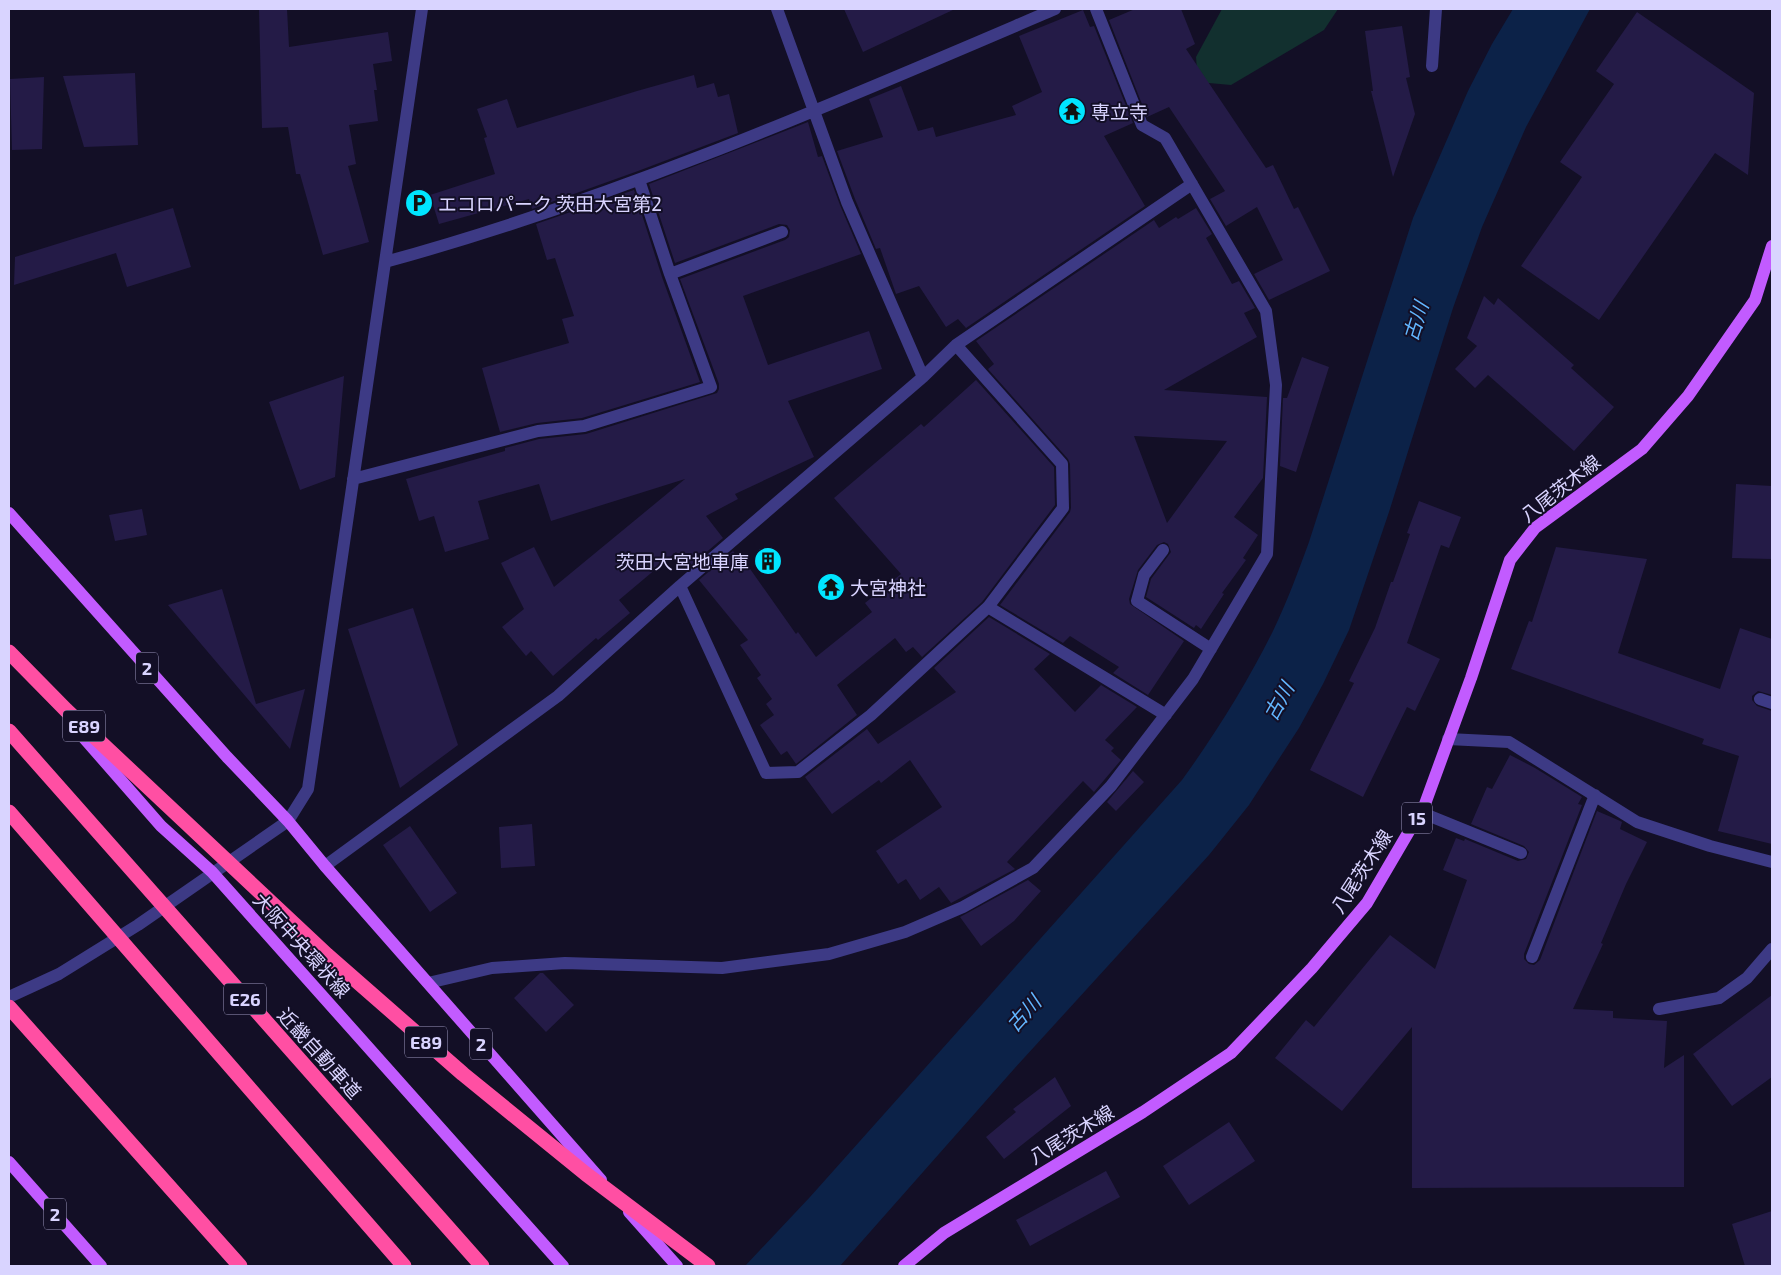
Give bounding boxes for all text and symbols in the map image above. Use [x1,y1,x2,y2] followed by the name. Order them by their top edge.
[1057,96,1087,126] temple icon: 専立寺
[1091,100,1148,123] place label: 専立寺
[404,188,434,218] parking icon: エコロパーク 茨田大宮第2
[438,192,662,215] place label: エコロパーク 茨田大宮第2
[1397,296,1433,344] water label: 古川
[1515,450,1605,526] street label: 八尾茨木線
[753,546,783,576] building icon: 茨田大宮地車庫
[616,550,749,573] place label: 茨田大宮地車庫
[816,572,846,602] temple icon: 大宮神社
[850,576,926,599] place label: 大宮神社
[136,652,158,684] road number: 2
[1258,676,1299,724] water label: 古川
[63,710,105,741] road number: E89
[1402,802,1432,834] road number: 15
[1325,825,1397,917] street label: 八尾茨木線
[249,888,355,1002] street label: 大阪中央環状線
[224,984,266,1014] road number: E26
[1001,989,1047,1036] water label: 古川
[273,1003,367,1103] street label: 近畿自動車道
[405,1026,447,1058] road number: E89
[470,1028,492,1060] road number: 2
[1024,1100,1118,1168] street label: 八尾茨木線
[44,1198,66,1230] road number: 2

